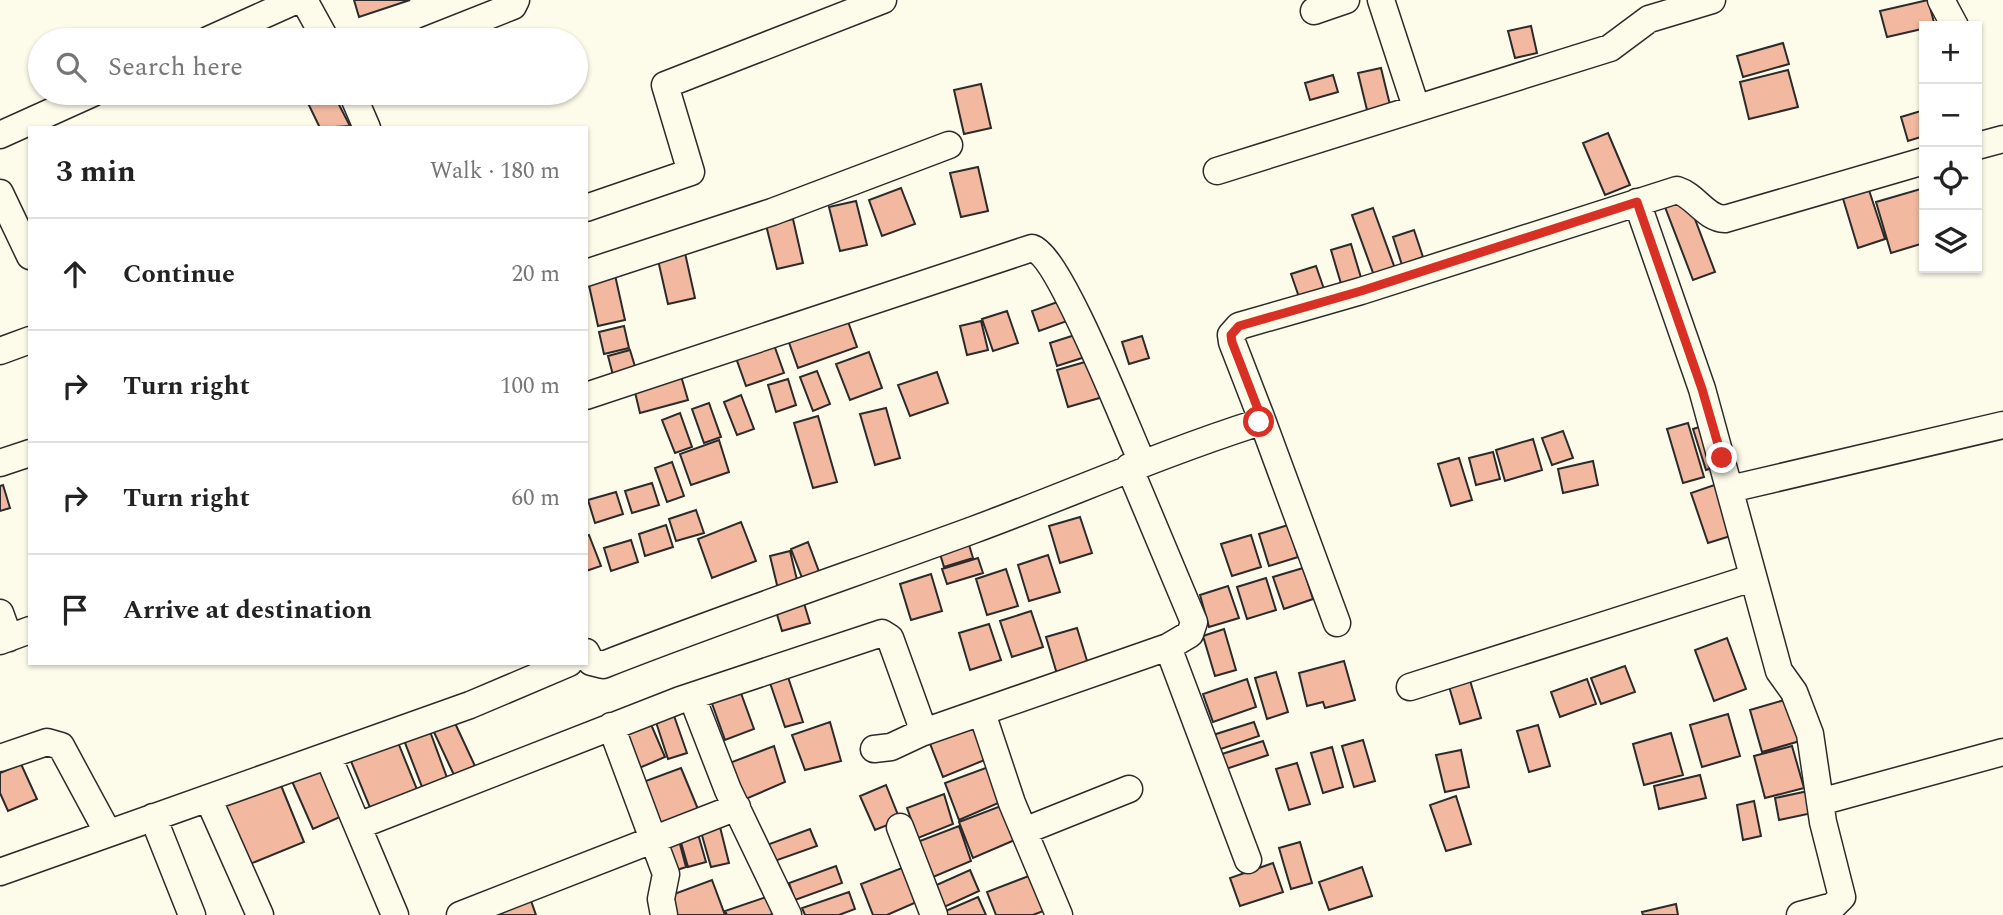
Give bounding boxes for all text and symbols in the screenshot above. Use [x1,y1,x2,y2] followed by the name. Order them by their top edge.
[1919,21,1982,273] map controls
[1919,21,1982,84] button: +
[28,28,588,105] search box
[108,47,243,87] text: Search here
[52,48,90,86] icon: search
[1919,84,1982,147] button: −
[1919,147,1982,210] button: locate
[56,149,136,195] text: 3 min
[430,154,560,189] text: Walk · 180 m
[1919,210,1982,273] button: layers
[123,254,235,294] text: Continue
[56,255,94,293] icon: ahead
[511,257,560,292] text: 20 m
[123,366,250,406] text: Turn right
[56,367,94,405] icon: right
[500,369,560,404] text: 100 m
[1243,406,1274,437] route start
[1706,442,1737,473] route end
[123,478,250,518] text: Turn right
[56,479,94,517] icon: right
[511,481,560,516] text: 60 m
[123,590,372,630] text: Arrive at destination
[56,591,94,629] icon: arrive

